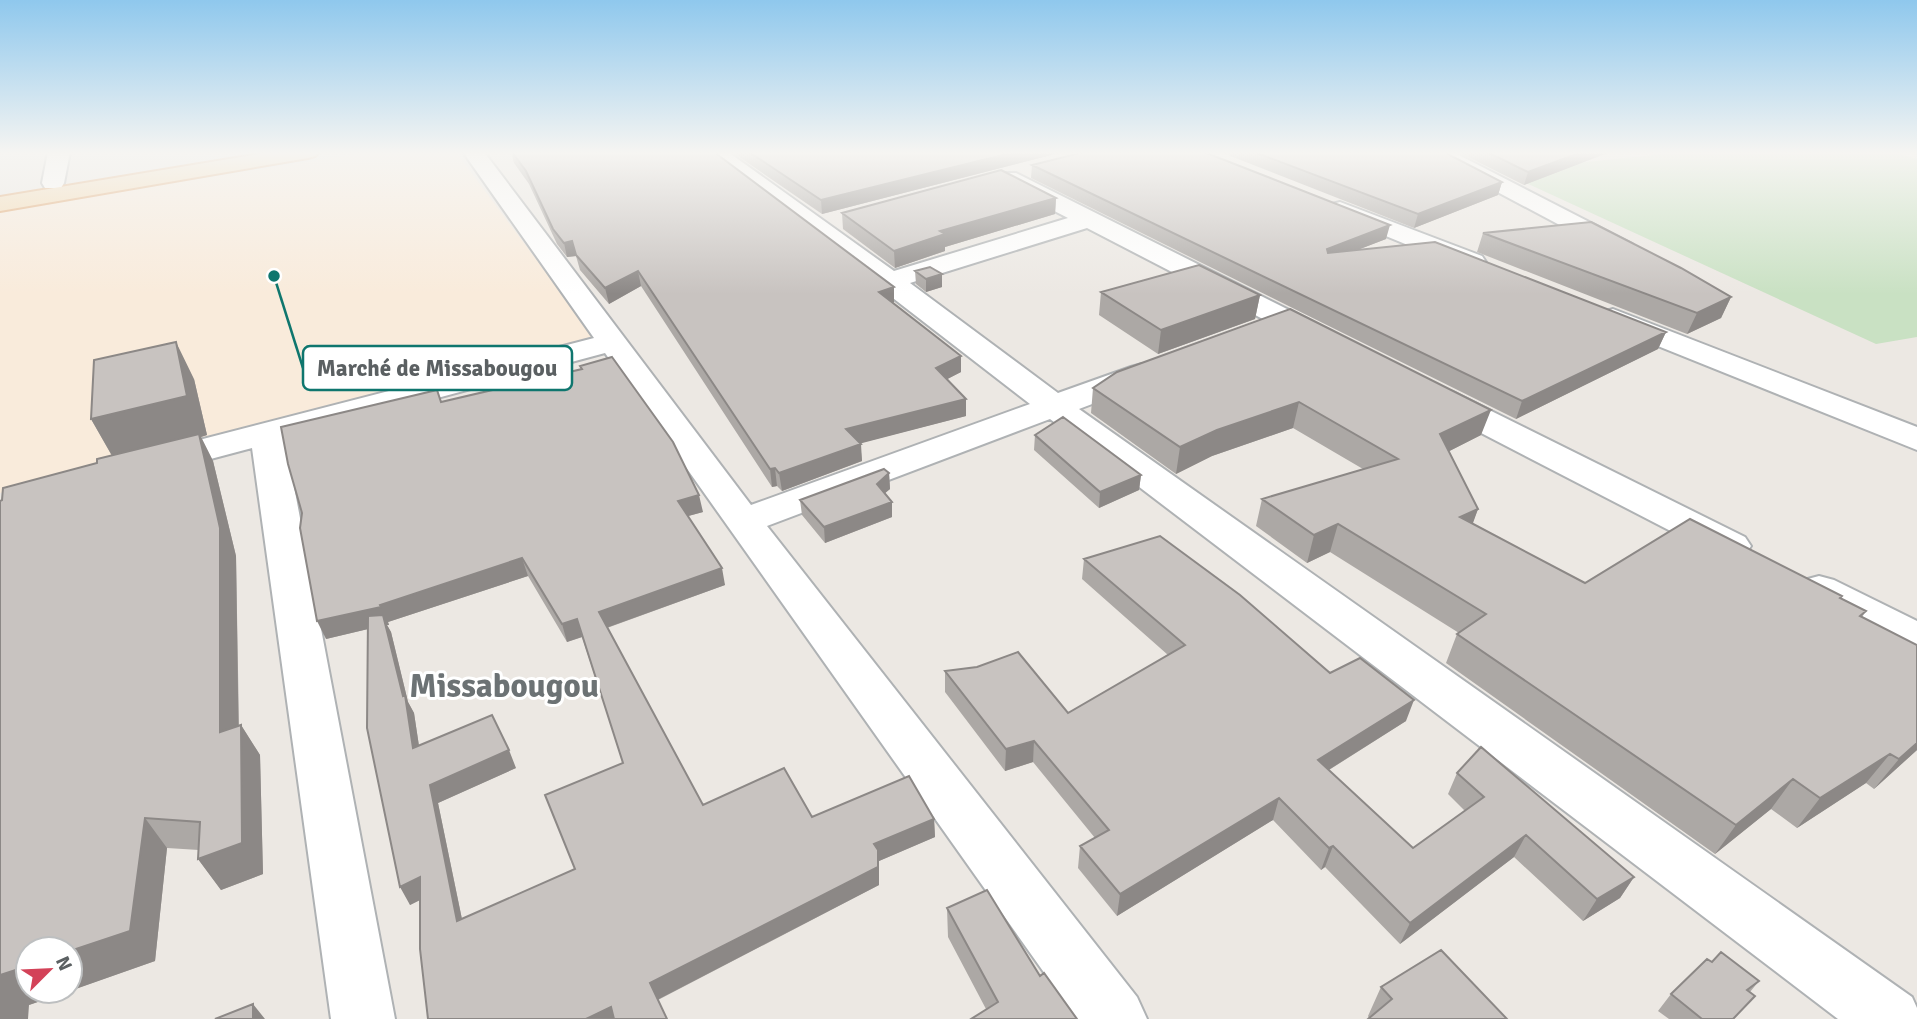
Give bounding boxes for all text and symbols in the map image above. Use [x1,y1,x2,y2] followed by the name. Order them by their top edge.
[303,346,572,390] callout: Marché de Missabougou
[317,354,557,383] text: Marché de Missabougou
[409,666,599,707] district label: Missabougou
[14,935,84,1005] north arrow
[50,953,77,974] text: N

